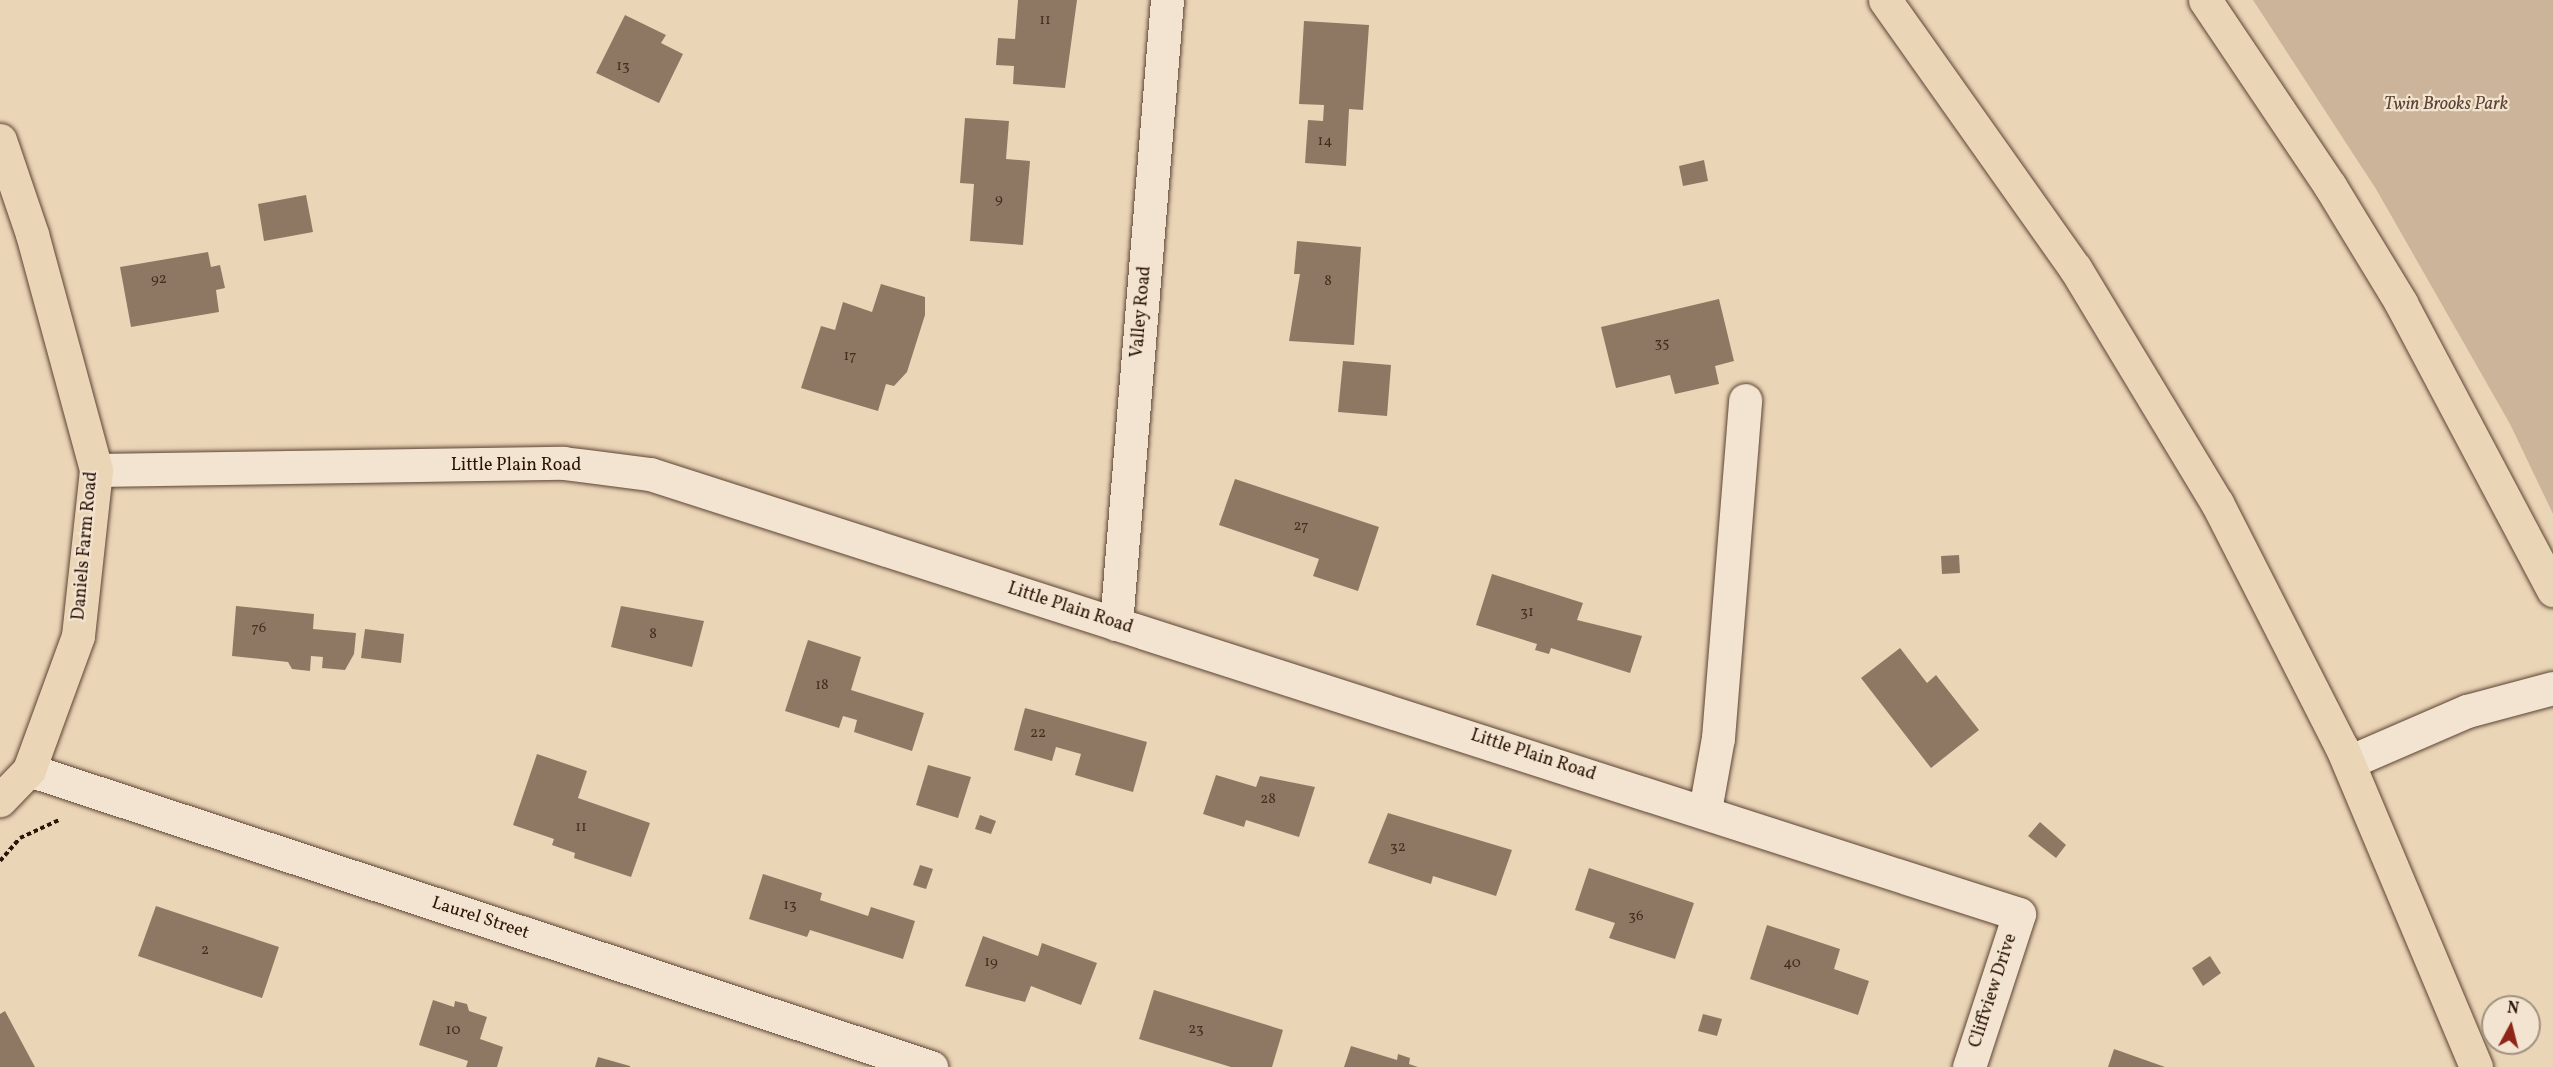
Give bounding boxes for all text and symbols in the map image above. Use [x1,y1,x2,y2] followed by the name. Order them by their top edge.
[1039,12,1051,30] house number: 11
[616,58,630,76] house number: 13
[2384,94,2508,116] park label: Twin Brooks Park
[1318,133,1332,151] house number: 14
[995,191,1003,209] house number: 9
[1127,265,1157,359] street label: Valley Road
[151,271,167,289] house number: 92
[1324,273,1332,291] house number: 8
[1655,335,1669,353] house number: 35
[843,348,857,366] house number: 17
[451,455,581,477] street label: Little Plain Road
[69,471,103,621] street label: Daniels Farm Road
[1294,518,1308,536] house number: 27
[1005,579,1135,639] street label: Little Plain Road
[1520,604,1534,622] house number: 31
[252,620,266,638] house number: 76
[649,626,657,644] house number: 8
[815,677,829,695] house number: 18
[1030,725,1046,743] house number: 22
[1468,726,1598,786] street label: Little Plain Road
[1260,791,1276,809] house number: 28
[575,819,587,837] house number: 11
[1390,839,1406,857] house number: 32
[428,893,532,945] street label: Laurel Street
[783,897,797,915] house number: 13
[1628,908,1644,926] house number: 36
[1965,931,2023,1051] street label: Cliffview Drive
[201,942,209,960] house number: 2
[984,954,998,972] house number: 19
[1783,955,1801,973] house number: 40
[2481,995,2541,1055] north arrow
[2506,997,2520,1021] text: N
[1188,1021,1204,1039] house number: 23
[446,1022,460,1040] house number: 10

